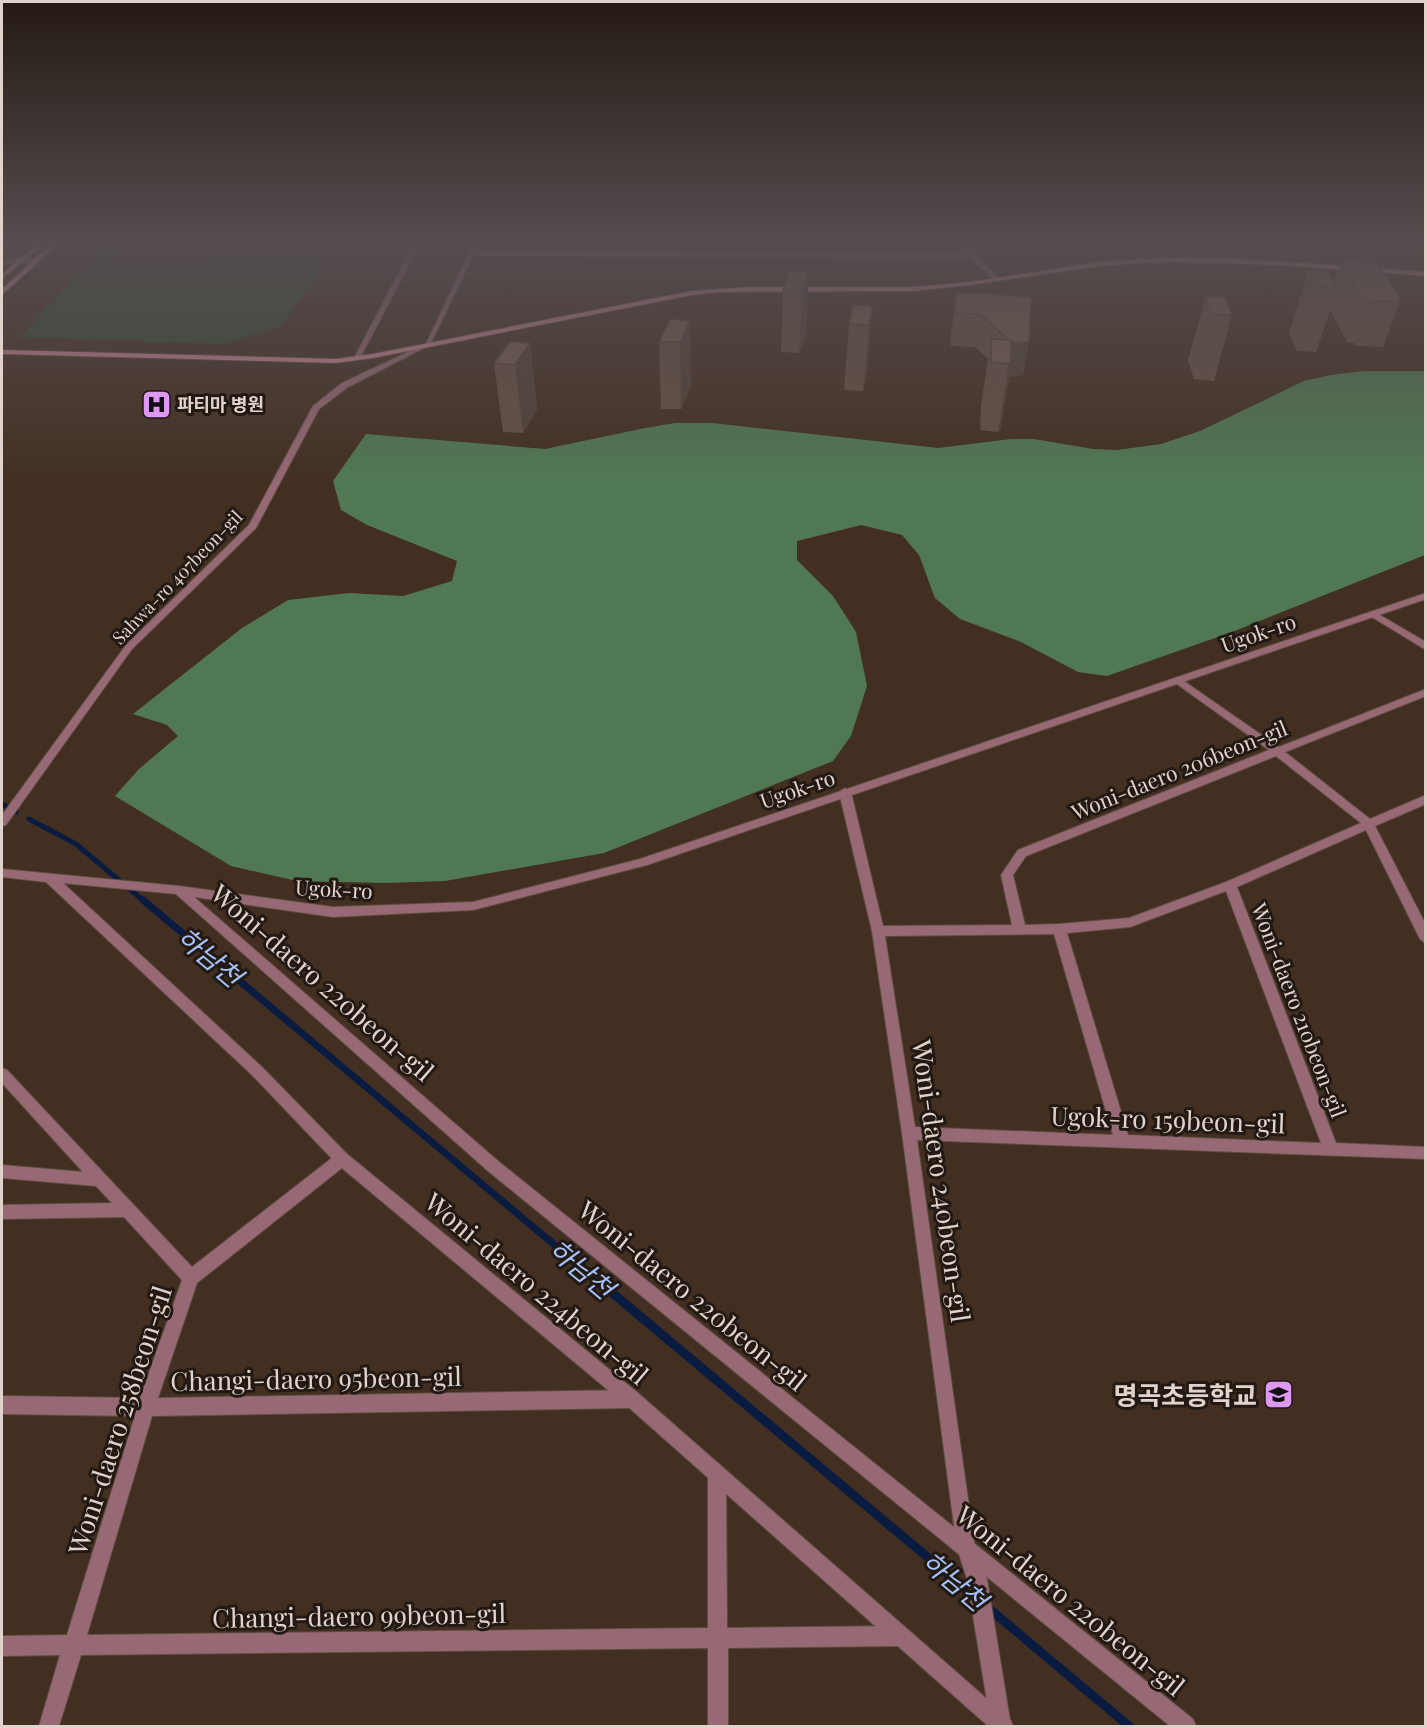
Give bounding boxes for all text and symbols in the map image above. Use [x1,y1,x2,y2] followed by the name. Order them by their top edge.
[140,388,172,420] hospital icon: 파티마 병원
[177,392,264,416] place label: 파티마 병원
[107,505,247,649] street label: Sahwa-ro 407beon-gil
[1217,606,1299,658] street label: Ugok-ro
[1066,713,1291,826] street label: Woni-daero 206beon-gil
[756,762,838,814] street label: Ugok-ro
[295,872,373,904] street label: Ugok-ro
[203,875,442,1088] street label: Woni-daero 220beon-gil
[1246,898,1354,1121] street label: Woni-daero 210beon-gil
[170,918,253,996] water label: 하남천
[905,1037,979,1324] street label: Woni-daero 240beon-gil
[1050,1097,1286,1141] street label: Ugok-ro 159beon-gil
[417,1183,656,1392] street label: Woni-daero 224beon-gil
[571,1191,814,1398] street label: Woni-daero 220beon-gil
[542,1230,625,1308] water label: 하남천
[59,1281,179,1560] street label: Woni-daero 258beon-gil
[170,1358,462,1398] street label: Changi-daero 95beon-gil
[1113,1377,1257,1412] place label: 명곡초등학교
[1262,1378,1294,1410] school or university icon: 명곡초등학교
[949,1496,1192,1703] street label: Woni-daero 220beon-gil
[915,1542,998,1620] water label: 하남천
[212,1595,506,1635] street label: Changi-daero 99beon-gil

